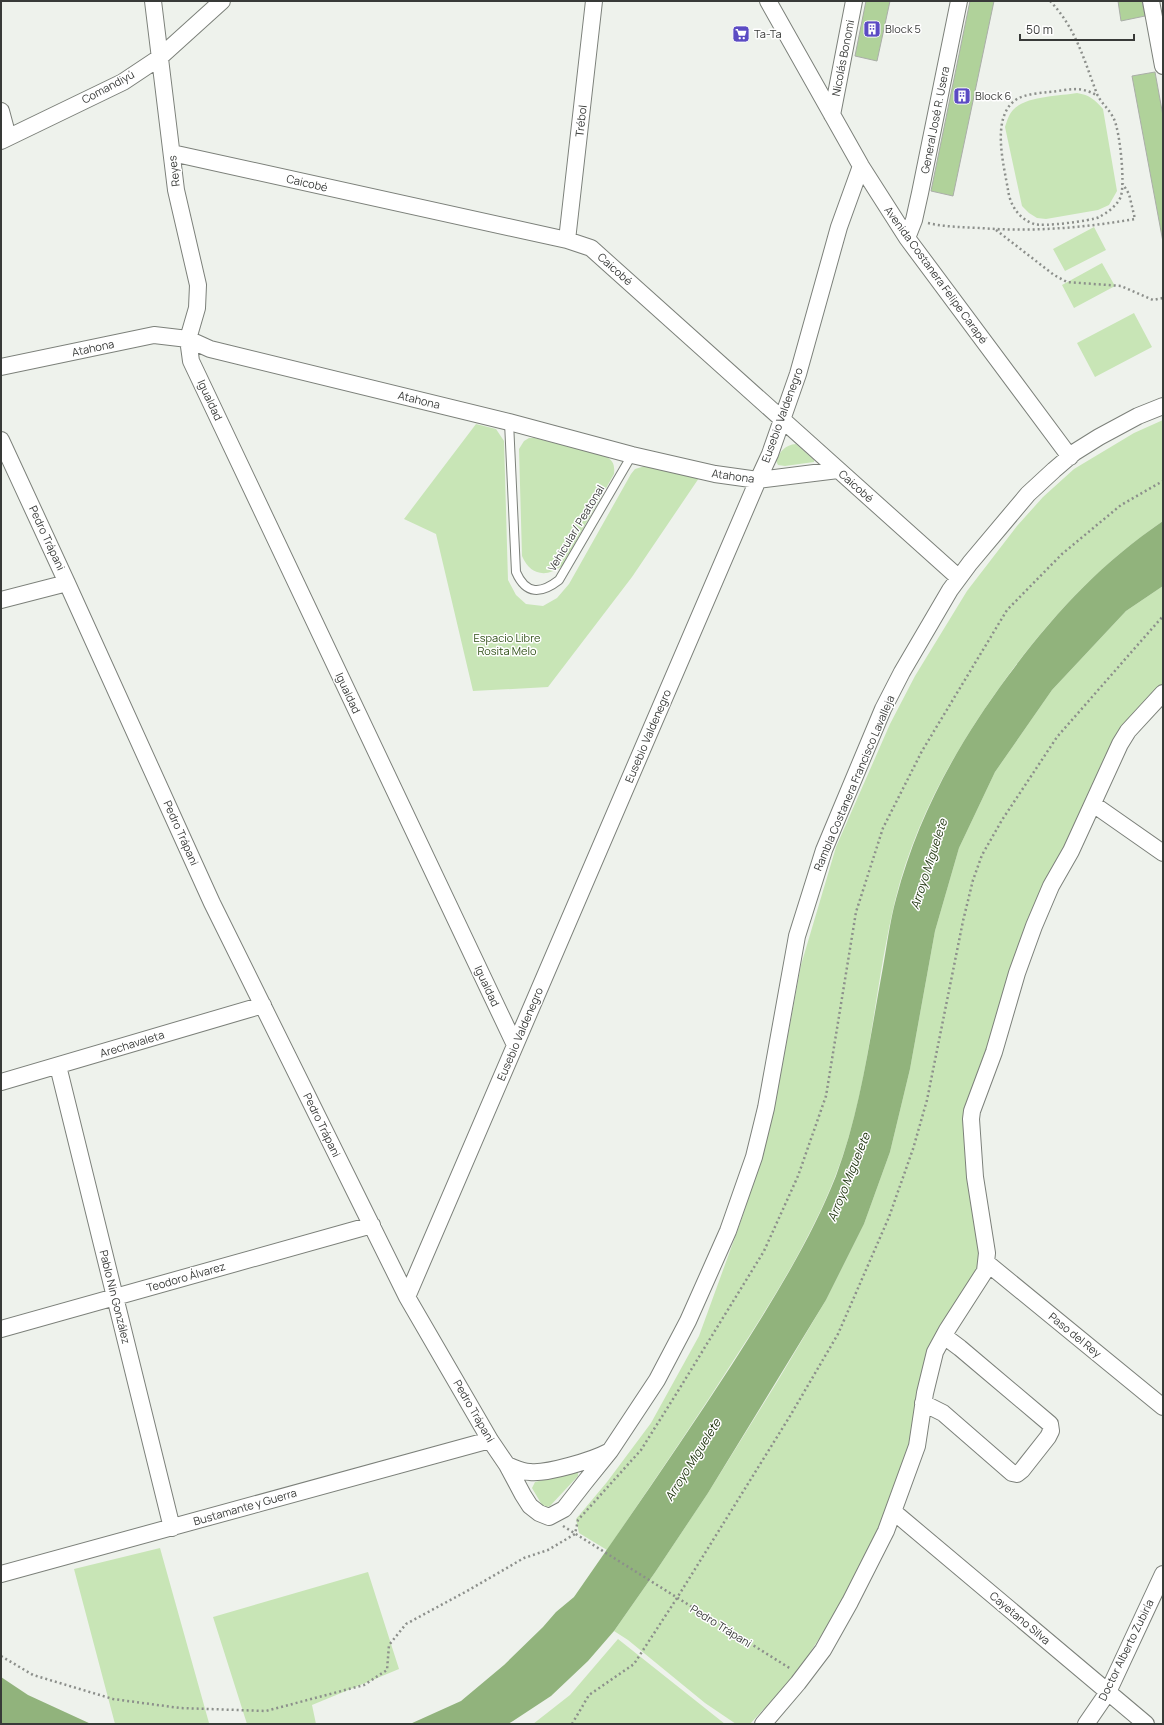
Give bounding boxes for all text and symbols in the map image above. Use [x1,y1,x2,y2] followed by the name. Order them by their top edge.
[1020,16,1134,42] scale bar
[828,19,857,97] street label: Nicolás Bonomi
[862,19,882,39] building icon: Block 5
[885,21,921,36] place label: Block 5
[1026,21,1053,38] text: 50 m
[731,24,751,44] supermarket icon: Ta-Ta
[754,26,782,41] place label: Ta-Ta
[917,65,952,175] street label: General José R. Usera
[79,66,137,107] street label: Comandiyú
[952,86,972,106] building icon: Block 6
[975,88,1012,103] place label: Block 6
[571,104,590,138] street label: Trébol
[164,155,183,187] street label: Reyes
[285,170,330,195] street label: Caicobé
[881,203,992,347] street label: Avenida Costanera Felipe Carapé
[595,249,636,289] street label: Caicobé
[70,336,115,359] street label: Atahona
[757,365,806,464] street label: Eusebio Valdenegro
[194,377,226,423] street label: Igualdad
[396,387,442,412] street label: Atahona
[711,465,755,486] street label: Atahona
[836,466,877,506] street label: Caicobé
[544,482,607,574] street label: Vehicular/ Peatonal
[26,503,69,573] street label: Pedro Trápani
[474,630,541,658] park label: Espacio Libre Rosita Melo
[332,670,364,716] street label: Igualdad
[621,686,674,785] street label: Eusebio Valdenegro
[810,693,897,873] street label: Rambla Costanera Francisco Lavalleja
[160,798,202,868] street label: Pedro Trápani
[906,816,951,911] water label: Arroyo Miguelete
[471,963,503,1009] street label: Igualdad
[493,984,546,1083] street label: Eusebio Valdenegro
[98,1027,166,1060] street label: Arechavaleta
[300,1090,344,1159] street label: Pedro Trápani
[823,1129,874,1224] water label: Arroyo Miguelete
[97,1248,134,1346] street label: Pablo Nin González
[145,1258,227,1295] street label: Teodoro Álvarez
[1046,1309,1105,1361] street label: Paso del Rey
[451,1377,498,1445] street label: Pedro Trápani
[660,1414,725,1504] water label: Arroyo Miguelete
[191,1485,298,1528] street label: Bustamante y Guerra
[987,1588,1054,1647] street label: Cayetano Silva
[1094,1597,1157,1703] street label: Doctor Alberto Zubiría
[688,1601,755,1650] street label: Pedro Trápani

